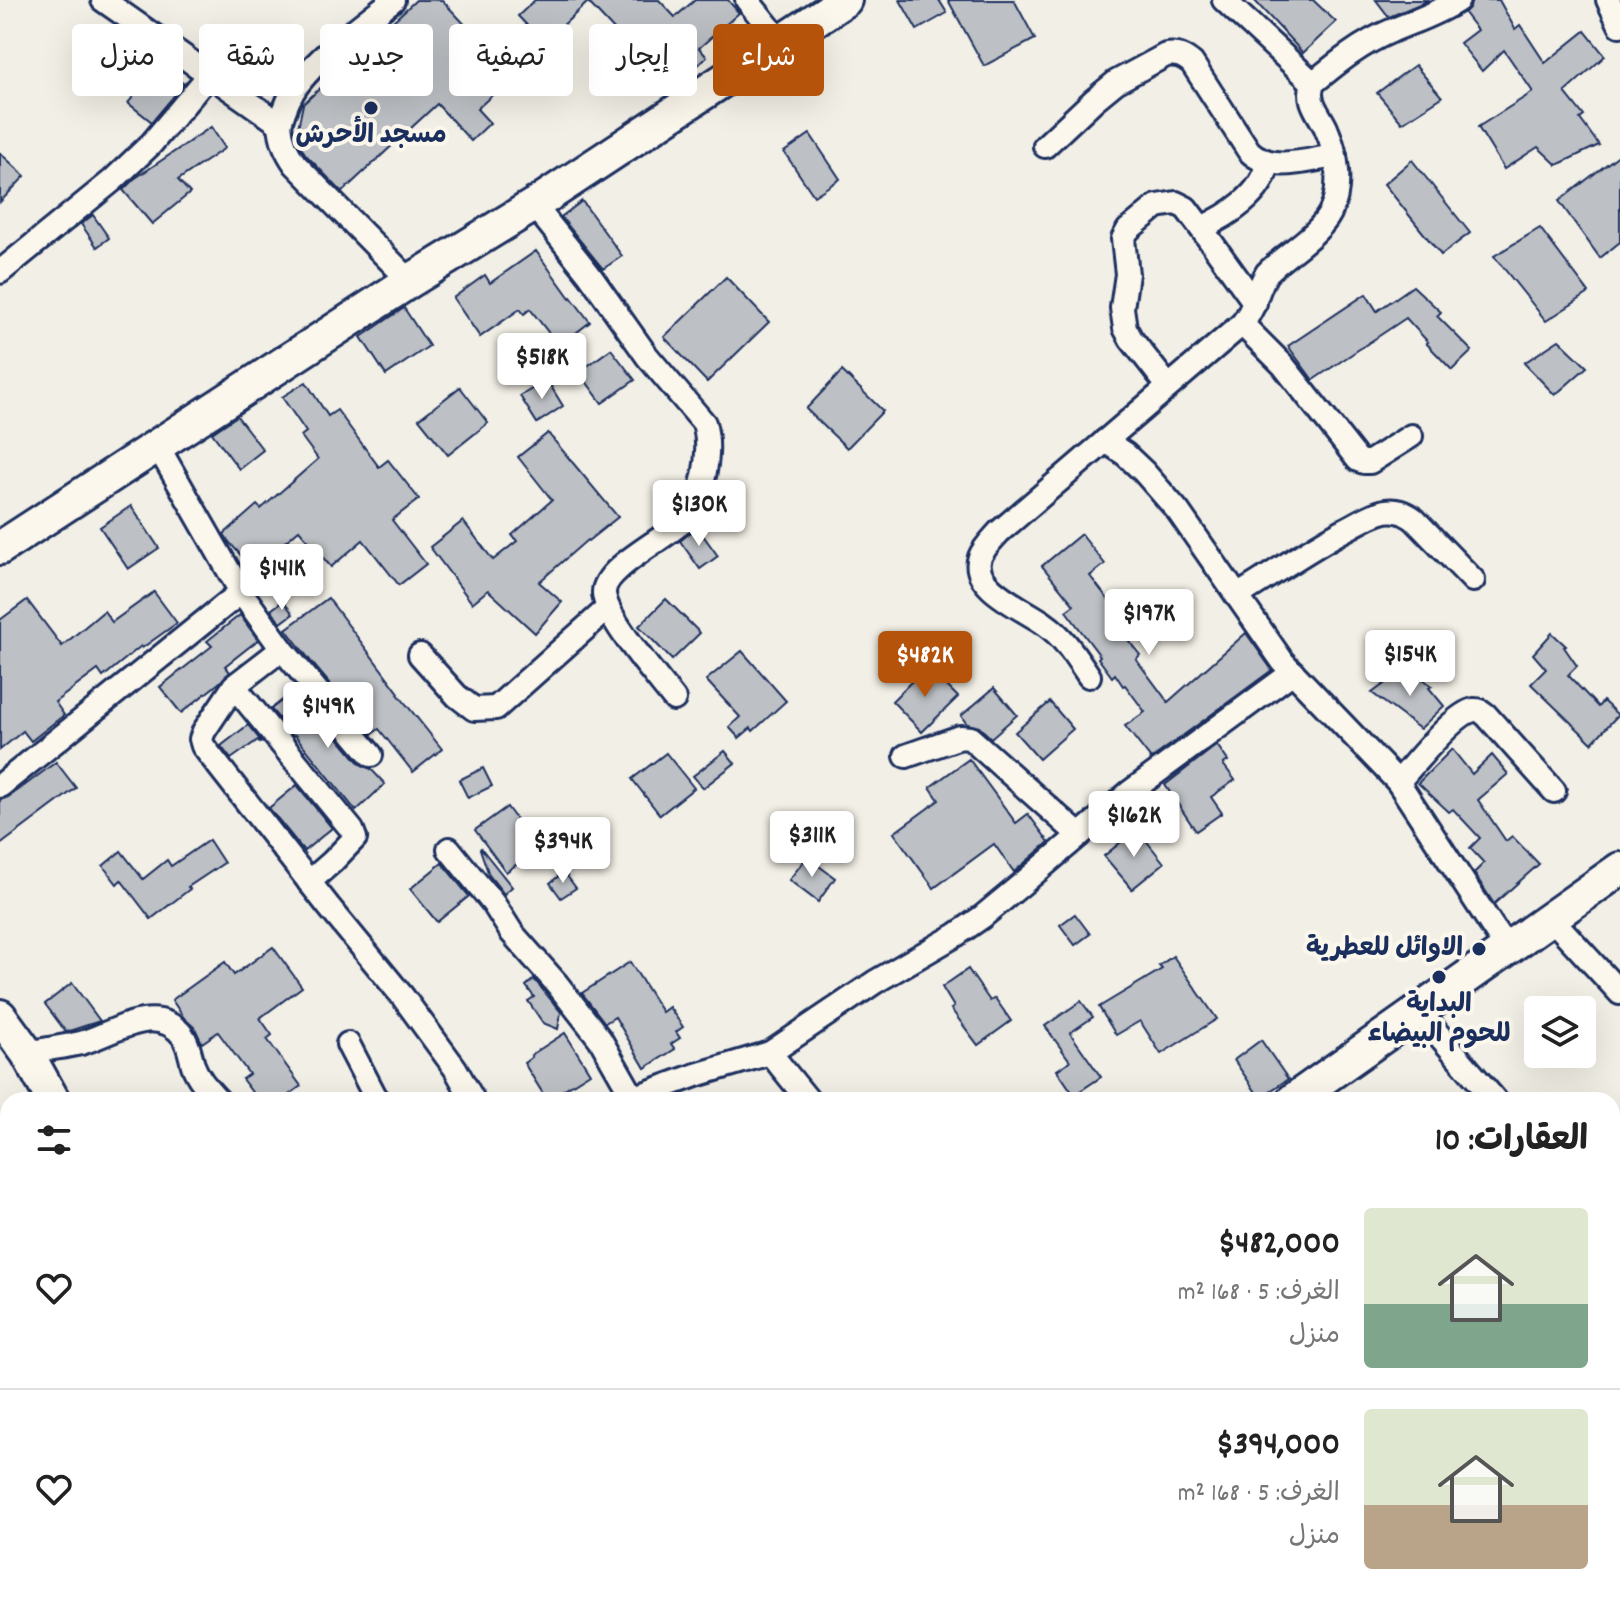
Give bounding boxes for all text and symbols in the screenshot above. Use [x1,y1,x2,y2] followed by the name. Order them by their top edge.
[72,24,183,96] chip: منزل
[199,24,304,96] chip: شقة
[320,24,433,96] chip: جديد
[449,24,573,96] chip: تصفية
[589,24,697,96] chip: إيجار
[713,24,824,96] chip: شراء
[362,99,380,117] marker: مسجد الأحرش
[295,115,447,155] place label: مسجد الأحرش
[486,333,598,401] pin: $518K
[515,340,569,377] text: $518K
[643,480,755,548] pin: $130K
[671,487,727,524] text: $130K
[226,544,338,612] pin: $141K
[258,551,306,588] text: $141K
[1093,589,1205,657] pin: $197K
[1123,596,1175,633] text: $197K
[1354,630,1466,698] pin: $154K
[869,631,981,699] pin: $482K
[1383,637,1437,674] text: $154K
[896,638,954,675] text: $482K
[272,682,384,750] pin: $149K
[301,689,355,726] text: $149K
[1078,791,1190,859] pin: $162K
[1107,798,1162,835] text: $162K
[756,811,868,879] pin: $311K
[507,817,619,885] pin: $394K
[788,818,836,855] text: $311K
[533,824,593,861] text: $394K
[1306,931,1463,968] place label: الاوائل للعطرية
[1470,940,1488,958] marker: الاوائل للعطرية
[1430,968,1448,986] marker: البداية للحوم البيضاء
[1367,987,1511,1054] place label: البداية للحوم البيضاء
[1524,996,1596,1068] map controls
[1524,996,1596,1068] button: layers
[32,1118,76,1162] icon: filters
[1435,1118,1588,1167] text: العقارات: 10
[1218,1221,1340,1270] text: $482,000
[1428,1240,1524,1336] icon: home
[32,1266,76,1310] icon: heart
[1178,1275,1340,1312] text: الغرف: 5 · 168 m²
[1289,1318,1340,1355] text: منزل
[1216,1422,1340,1471] text: $394,000
[1428,1441,1524,1537] icon: home
[32,1467,76,1511] icon: heart
[1178,1476,1340,1513] text: الغرف: 5 · 168 m²
[1289,1519,1340,1556] text: منزل

